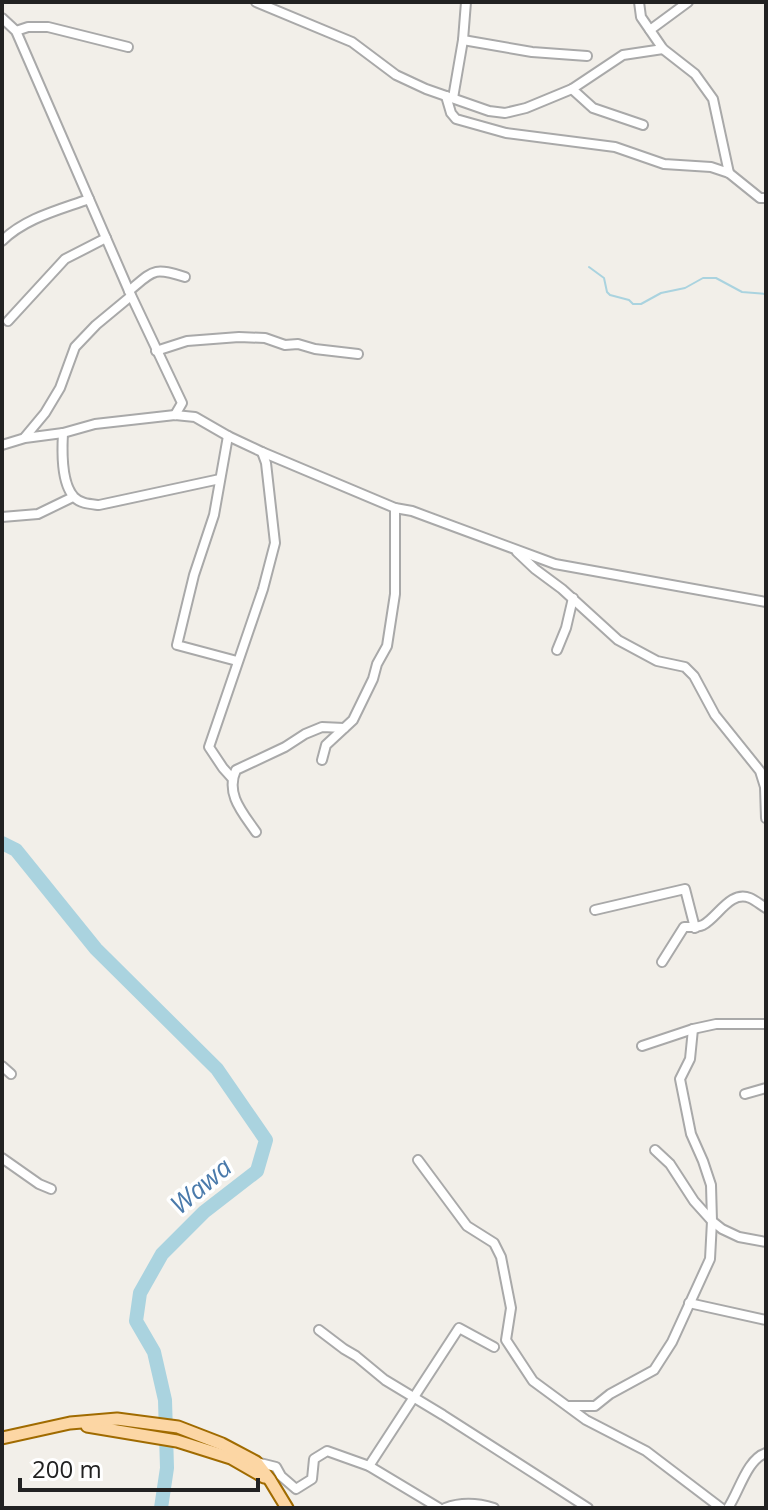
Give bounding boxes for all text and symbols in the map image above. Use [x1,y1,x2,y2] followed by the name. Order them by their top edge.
[162,1149,239,1222] water label: Wawa
[20,1442,258,1492] scale bar
[32,1452,102,1485] text: 200 m

